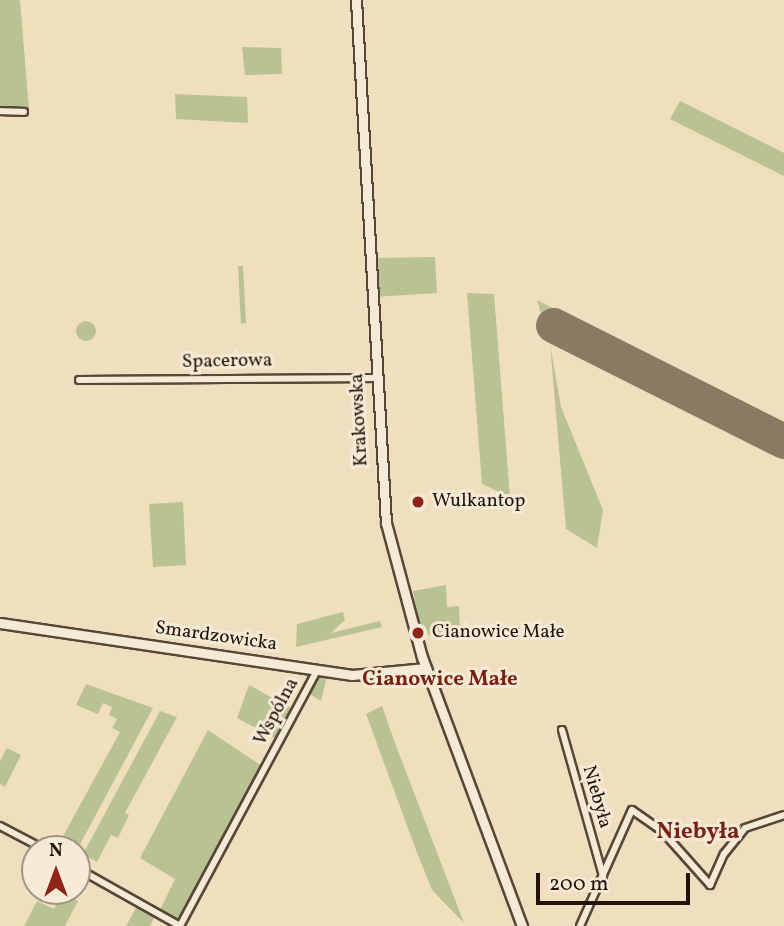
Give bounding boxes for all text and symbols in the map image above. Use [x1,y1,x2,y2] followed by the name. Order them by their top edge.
[182,350,272,374] street label: Spacerowa
[346,373,374,467] street label: Krakowska
[432,491,525,513] place label: Wulkantop
[410,494,426,510] marker: Wulkantop
[153,617,279,657] street label: Smardzowicka
[432,622,564,644] place label: Cianowice Małe
[410,625,426,641] marker: Cianowice Małe
[362,667,518,693] district label: Cianowice Małe
[250,674,304,750] street label: Wspólna
[576,763,616,831] street label: Niebyła
[657,818,739,846] district label: Niebyła
[21,835,91,905] north arrow
[49,838,63,864] text: N
[539,860,693,904] scale bar
[549,870,609,899] text: 200 m

